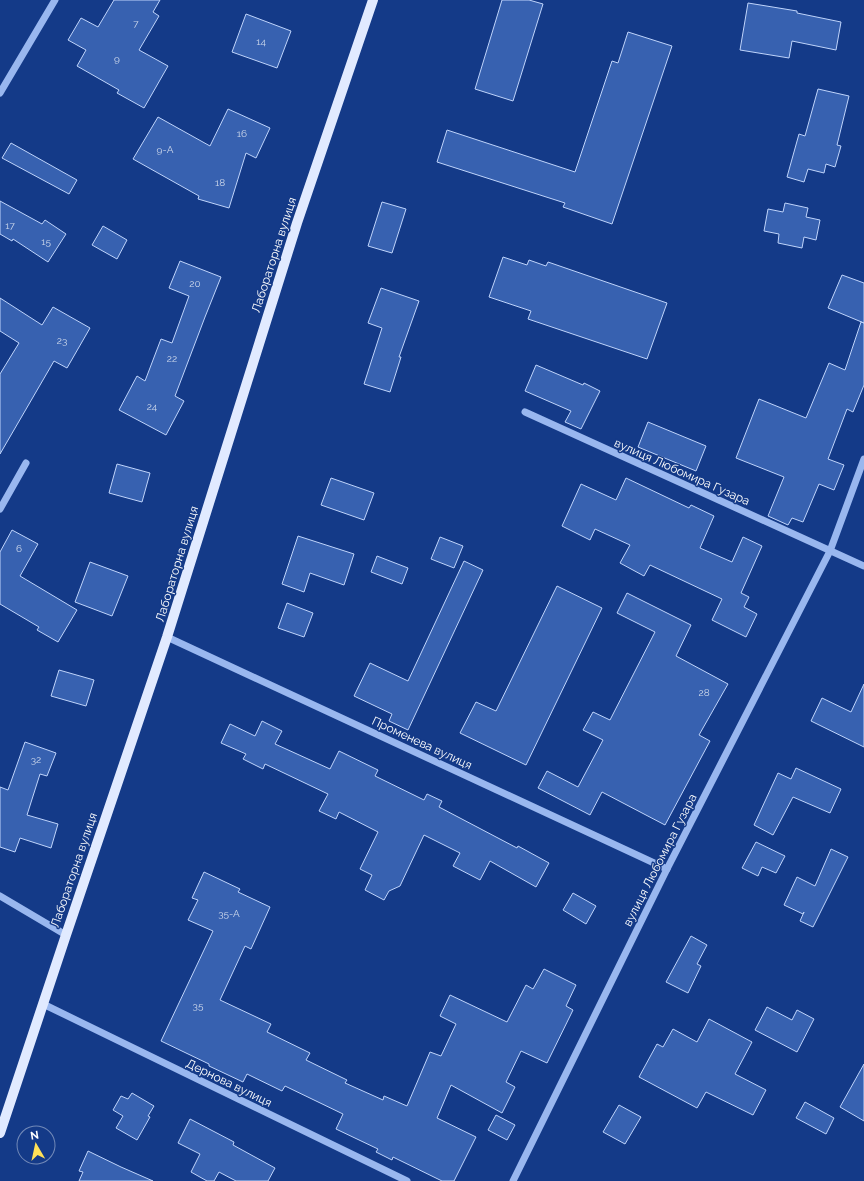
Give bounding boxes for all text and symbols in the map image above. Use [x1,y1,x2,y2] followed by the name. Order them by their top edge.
[133,18,139,29] house number: 7
[256,36,266,47] house number: 14
[114,53,120,64] house number: 9
[237,128,247,139] house number: 16
[157,144,174,155] house number: 9-А
[215,177,225,188] house number: 18
[249,196,299,314] street label: Лабораторна вулиця
[5,220,15,231] house number: 17
[41,236,51,247] house number: 15
[189,278,201,289] house number: 20
[57,335,67,346] house number: 23
[167,353,177,364] house number: 22
[147,401,158,412] house number: 24
[612,436,752,508] street label: вулиця Любомира Гузара
[153,504,201,624] street label: Лабораторна вулиця
[16,543,22,554] house number: 6
[698,687,710,698] house number: 28
[370,714,474,772] street label: Променева вулиця
[31,754,41,765] house number: 32
[620,791,700,929] street label: вулиця Любомира Гузара
[48,811,100,929] street label: Лабораторна вулиця
[218,908,240,919] house number: 35-А
[193,1000,204,1011] house number: 35
[184,1056,274,1110] street label: Дернова вулиця
[16,1125,56,1165] north arrow
[29,1129,40,1143] text: N

